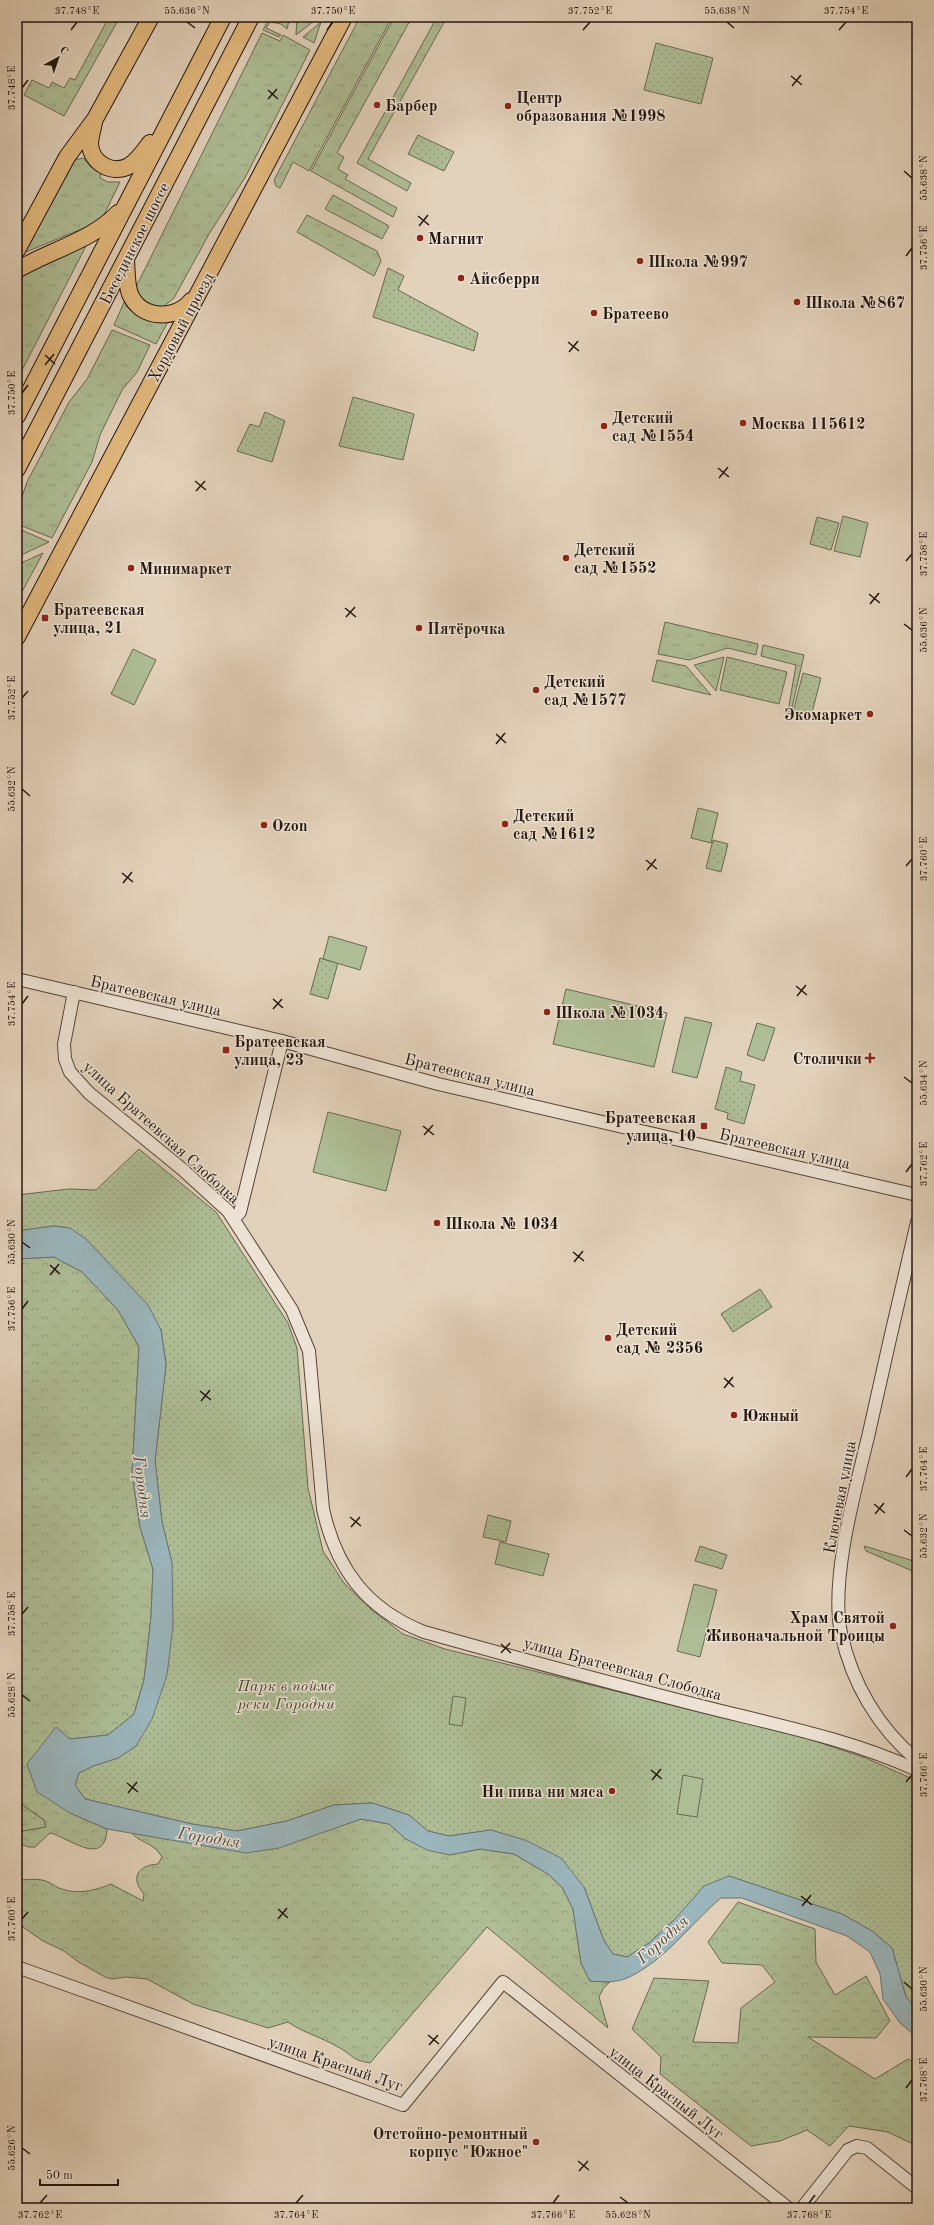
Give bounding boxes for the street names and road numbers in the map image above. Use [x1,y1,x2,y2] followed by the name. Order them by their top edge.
[98,180,173,307] street label: Бесединское шоссе
[146,270,217,385] street label: Хордовый проезд
[88,974,223,1020] street label: Братеевская улица
[403,1052,537,1100] street label: Братеевская улица
[79,1059,242,1208] street label: улица Братеевская Слободка
[717,1127,852,1173] street label: Братеевская улица
[822,1439,860,1555] street label: Ключевая улица
[522,1636,723,1704] street label: улица Братеевская Слободка
[266,2034,404,2095] street label: улица Красный Луг
[605,2044,726,2143] street label: улица Красный Луг

